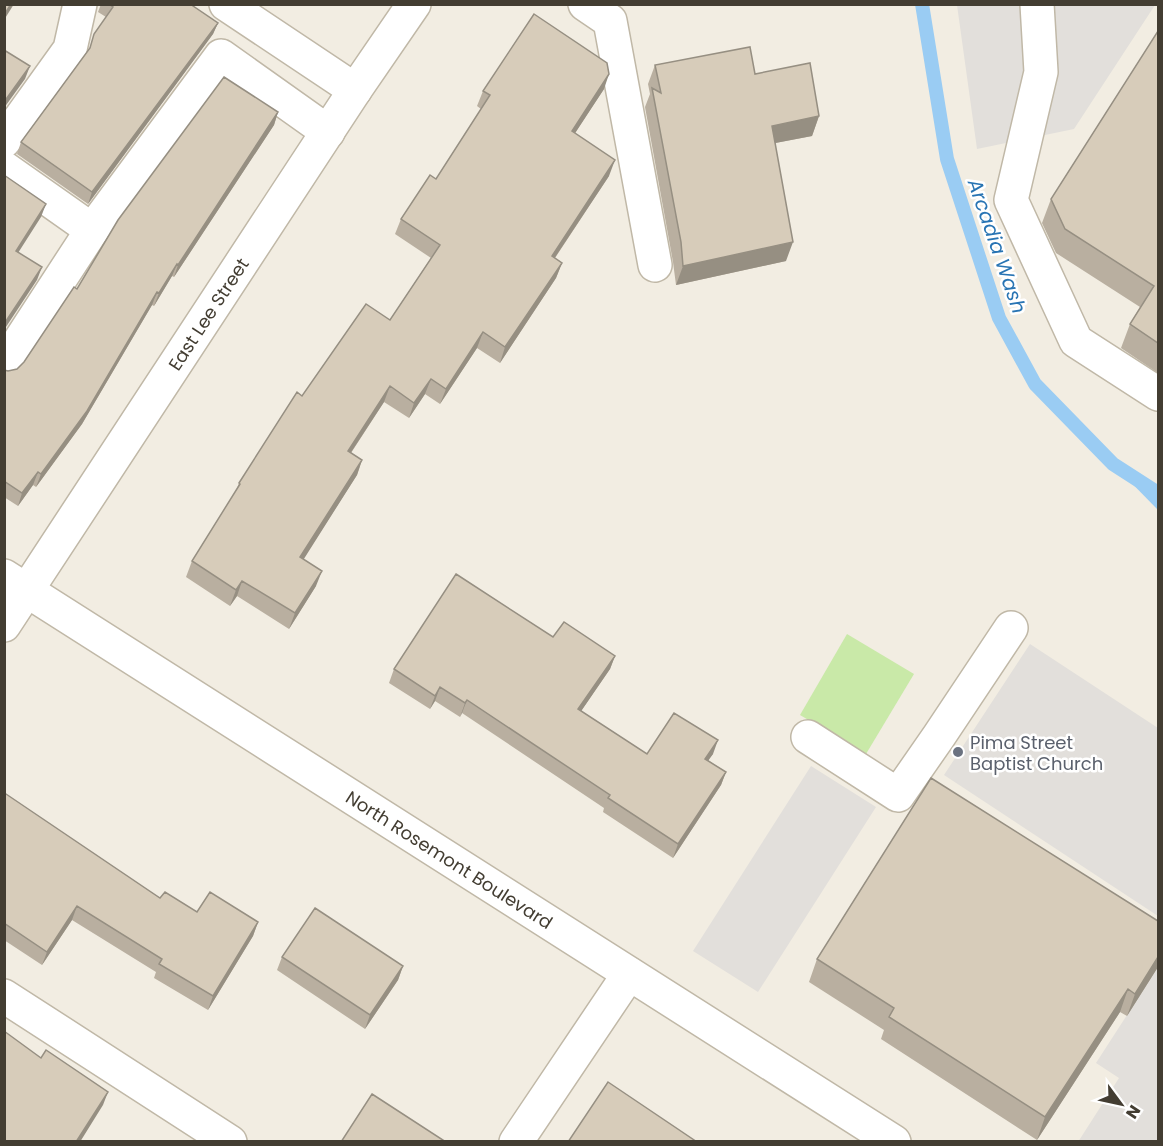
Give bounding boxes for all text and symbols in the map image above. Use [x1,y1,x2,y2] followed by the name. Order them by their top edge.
[961,174,1033,317] water label: Arcadia Wash
[162,253,254,375] street label: East Lee Street
[970,730,1103,776] place label: Pima Street Baptist Church
[951,745,965,759] marker: Pima Street Baptist Church
[341,784,558,934] street label: North Rosemont Boulevard
[1091,1074,1151,1134] north arrow
[1120,1101,1146,1123] text: N

